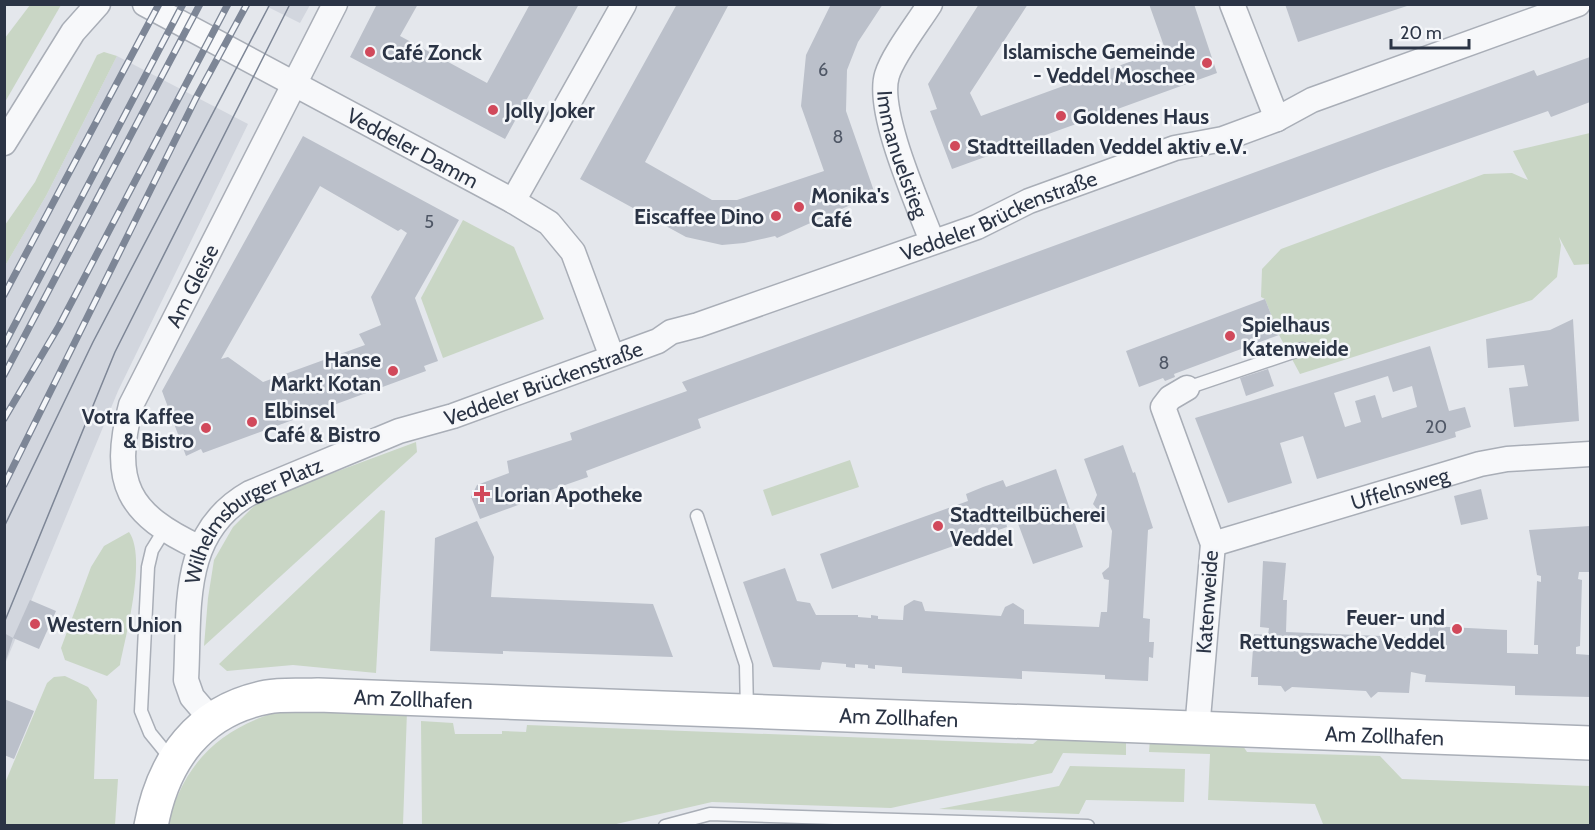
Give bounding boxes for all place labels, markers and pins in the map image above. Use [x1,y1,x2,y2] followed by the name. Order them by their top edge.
[1002,39,1195,88] place label: Islamische Gemeinde - Veddel Moschee
[382,40,483,65] place label: Café Zonck
[363,45,377,59] marker: Café Zonck
[1200,56,1214,70] marker: Islamische Gemeinde - Veddel Moschee
[504,98,595,123] place label: Jolly Joker
[486,103,500,117] marker: Jolly Joker
[1073,104,1209,129] place label: Goldenes Haus
[1054,109,1068,123] marker: Goldenes Haus
[967,134,1247,159] place label: Stadtteilladen Veddel aktiv e.V.
[948,139,962,153] marker: Stadtteilladen Veddel aktiv e.V.
[811,183,890,232] place label: Monika's Café
[792,200,806,214] marker: Monika's Café
[634,204,764,229] place label: Eiscaffee Dino
[769,209,783,223] marker: Eiscaffee Dino
[1242,312,1349,361] place label: Spielhaus Katenweide
[1223,329,1237,343] marker: Spielhaus Katenweide
[271,347,381,396] place label: Hanse Markt Kotan
[386,364,400,378] marker: Hanse Markt Kotan
[264,398,380,447] place label: Elbinsel Café & Bistro
[82,404,194,453] place label: Votra Kaffee & Bistro
[245,415,259,429] marker: Elbinsel Café & Bistro
[199,421,213,435] marker: Votra Kaffee & Bistro
[494,482,642,507] place label: Lorian Apotheke
[475,487,489,501] marker: Lorian Apotheke
[950,502,1106,551] place label: Stadtteilbücherei Veddel
[931,519,945,533] marker: Stadtteilbücherei Veddel
[1239,605,1445,654] place label: Feuer- und Rettungswache Veddel
[47,612,182,637] place label: Western Union
[28,617,42,631] marker: Western Union
[1450,622,1464,636] marker: Feuer- und Rettungswache Veddel

